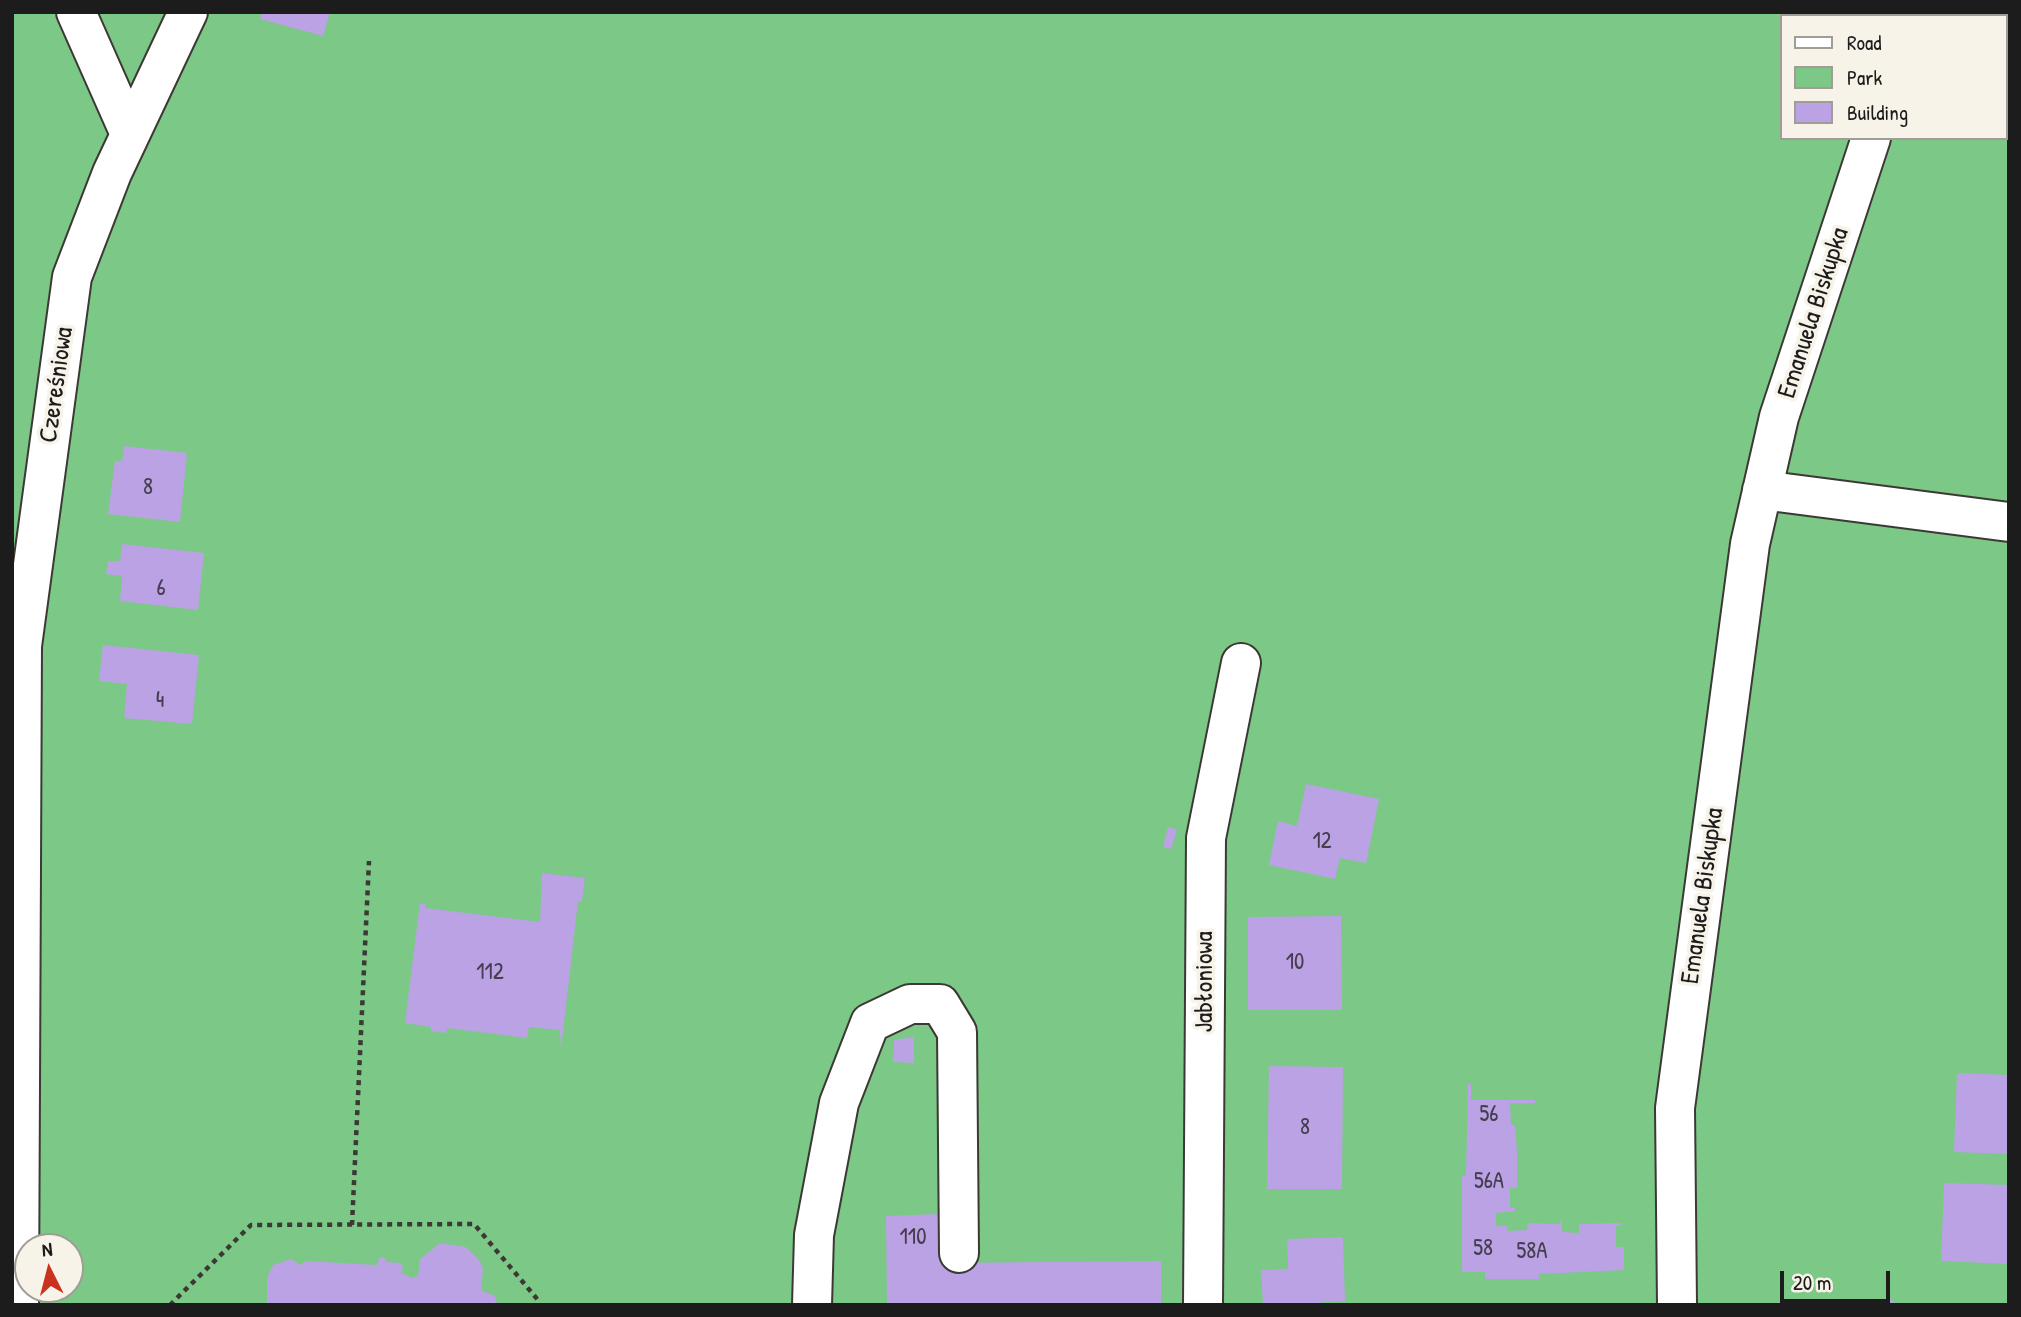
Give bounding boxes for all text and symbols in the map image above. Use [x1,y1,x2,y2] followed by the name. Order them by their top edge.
[1780,14,2007,140] legend
[1847,28,1881,57] text: Road
[1847,63,1882,92] text: Park
[1847,98,1908,127] text: Building
[1772,224,1856,402] street label: Emanuela Biskupka
[33,325,81,445] street label: Czereśniowa
[143,474,153,502] house number: 8
[156,575,166,603] house number: 6
[156,687,164,715] house number: 4
[1675,806,1731,986] street label: Emanuela Biskupka
[1312,828,1332,856] house number: 12
[1189,931,1221,1033] street label: Jabłoniowa
[1286,949,1304,977] house number: 10
[476,959,504,987] house number: 112
[1480,1101,1498,1129] house number: 56
[1300,1114,1310,1142] house number: 8
[1474,1168,1504,1196] house number: 56A
[899,1224,927,1252] house number: 110
[14,1233,84,1303] north arrow
[1473,1235,1493,1263] house number: 58
[41,1236,53,1263] text: N
[1517,1238,1547,1266] house number: 58A
[1783,1258,1893,1302] scale bar
[1793,1268,1831,1297] text: 20 m

